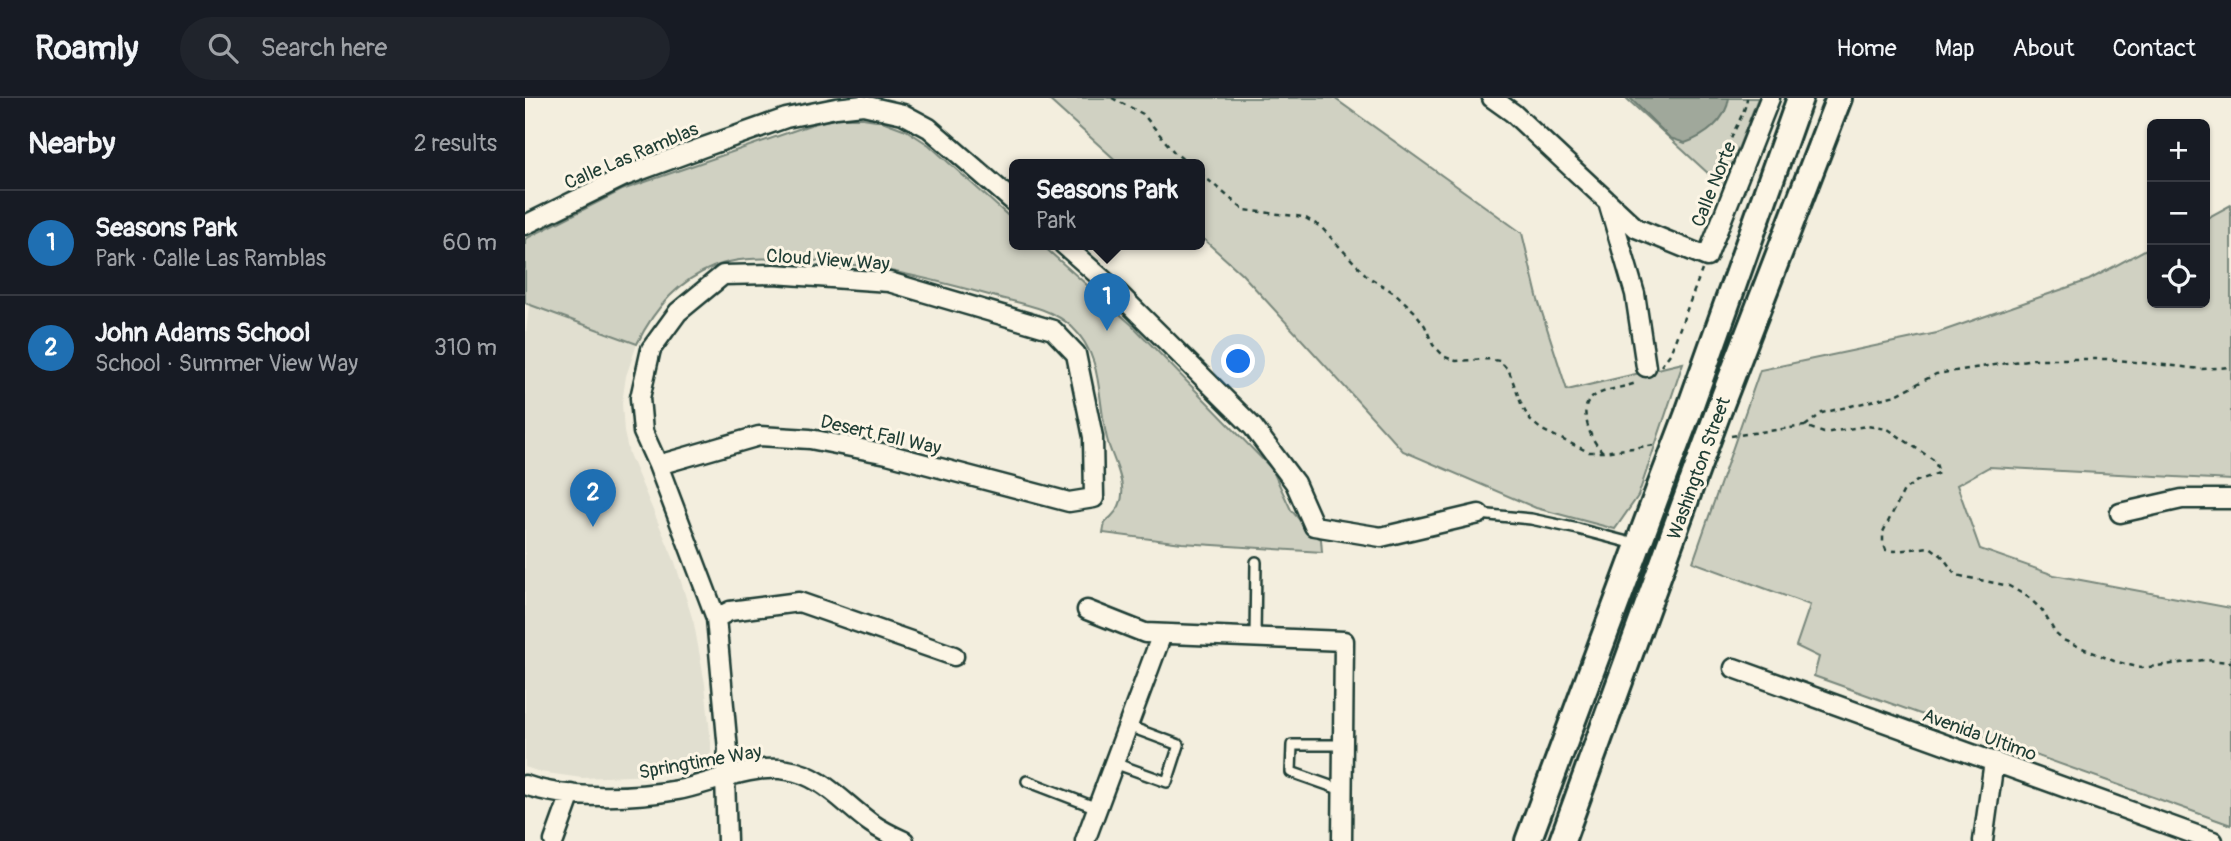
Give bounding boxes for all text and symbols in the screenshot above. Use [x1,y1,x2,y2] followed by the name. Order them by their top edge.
[180,17,670,80] search box
[35,28,138,69] text: Roamly
[204,29,242,67] icon: search
[260,32,387,64] text: Search here
[1836,34,1897,63] text: Home
[1935,34,1975,63] text: Map
[2013,34,2075,63] text: About
[2113,34,2196,63] text: Contact
[561,117,702,195] street label: Calle Las Ramblas
[2147,119,2210,308] map controls
[2147,119,2210,182] button: +
[28,125,115,162] text: Nearby
[414,129,497,158] text: 2 results
[1686,138,1742,231] street label: Calle Norte
[1009,159,1205,250] popup
[1036,174,1178,206] text: Seasons Park
[2147,182,2210,245] button: −
[1036,206,1076,235] text: Park
[95,212,237,244] text: Seasons Park
[47,228,56,257] text: 1
[442,228,497,257] text: 60 m
[95,244,326,273] text: Park · Calle Las Ramblas
[765,244,890,276] street label: Cloud View Way
[2147,245,2210,308] button: locate
[1084,273,1130,331] pin: 1
[95,317,310,349] text: John Adams School
[45,333,57,362] text: 2
[434,333,497,362] text: 310 m
[1221,344,1255,378] your location
[95,349,358,378] text: School · Summer View Way
[1662,393,1736,543] street label: Washington Street
[818,409,943,461] street label: Desert Fall Way
[570,469,616,527] pin: 2
[1919,703,2040,767] street label: Avenida Ultimo
[637,739,764,785] street label: Springtime Way

